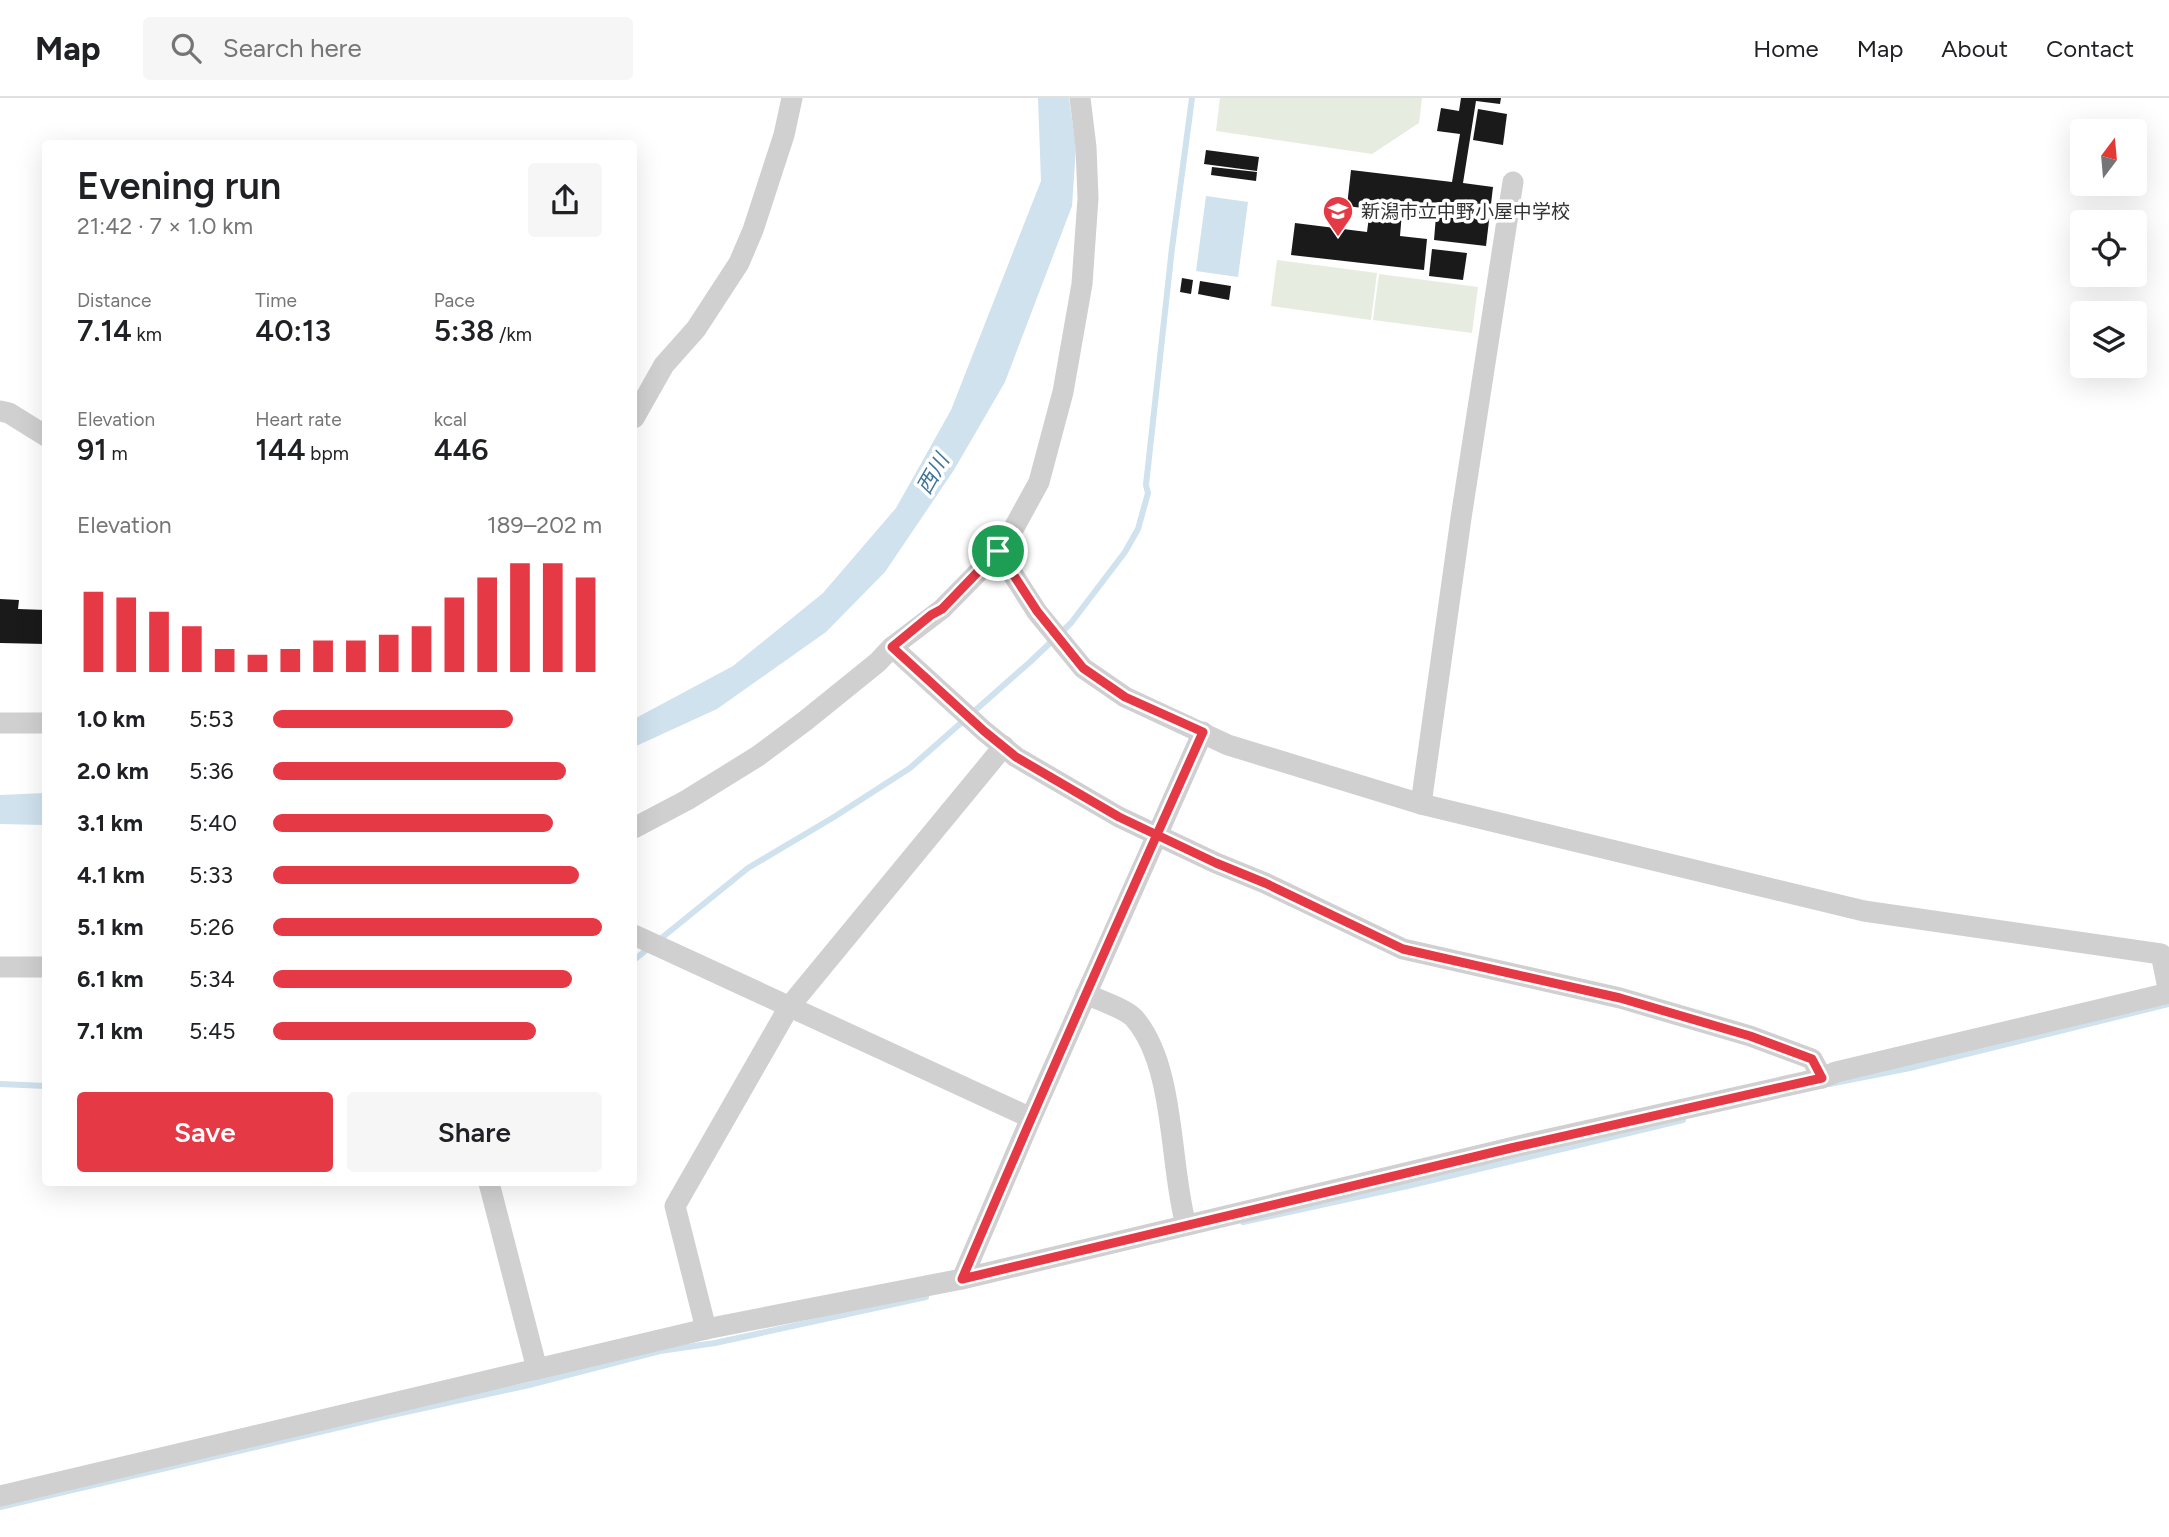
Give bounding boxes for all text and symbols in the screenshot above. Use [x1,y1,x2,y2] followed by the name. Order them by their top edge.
[143,17,633,80] search box
[35,29,101,68] text: Map
[167,29,205,67] icon: search
[223,32,362,64] text: Search here
[1753,34,1819,63] text: Home
[1857,34,1903,63] text: Map
[1941,34,2008,63] text: About
[2046,34,2134,63] text: Contact
[2070,119,2147,196] north arrow
[2070,119,2147,378] map controls
[77,163,281,209] text: Evening run
[528,163,602,237] button: share
[1321,194,1355,238] school or university icon: 新潟市立中野小屋中学校
[1361,200,1570,223] place label: 新潟市立中野小屋中学校
[2070,210,2147,287] button: locate
[77,212,253,240] text: 21:42 · 7 × 1.0 km
[77,289,151,312] text: Distance
[255,289,297,312] text: Time
[434,289,475,312] text: Pace
[2070,301,2147,378] button: layers
[77,312,132,349] text: 7.14
[255,312,331,349] text: 40:13
[434,312,494,349] text: 5:38
[132,323,162,346] text: km
[494,323,532,346] text: /km
[77,408,155,431] text: Elevation
[255,408,342,431] text: Heart rate
[434,408,467,431] text: kcal
[77,431,107,468] text: 91
[255,431,306,468] text: 144
[434,431,489,468] text: 446
[107,442,128,465] text: m
[306,442,349,465] text: bpm
[911,448,955,498] water label: 西川
[77,511,172,539] text: Elevation
[487,511,602,539] text: 189–202 m
[968,521,1028,581] pin
[979,532,1017,570] icon: arrive
[77,705,145,733] text: 1.0 km
[189,705,234,733] text: 5:53
[77,757,149,785] text: 2.0 km
[189,757,234,785] text: 5:36
[77,809,143,837] text: 3.1 km
[189,809,237,837] text: 5:40
[77,861,145,889] text: 4.1 km
[189,861,233,889] text: 5:33
[77,913,144,941] text: 5.1 km
[189,913,234,941] text: 5:26
[77,965,144,993] text: 6.1 km
[189,965,235,993] text: 5:34
[77,1017,143,1045] text: 7.1 km
[189,1017,236,1045] text: 5:45
[77,1092,333,1172] button: Save
[347,1092,602,1172] button: Share

